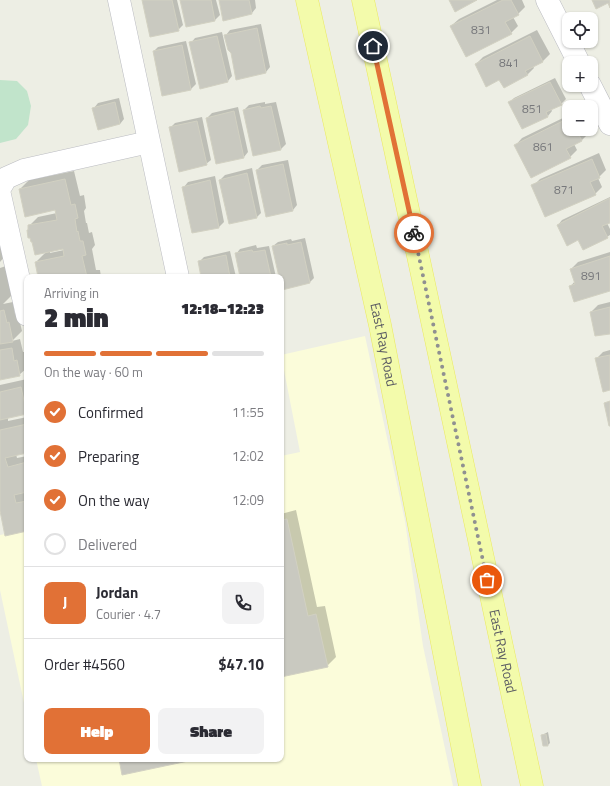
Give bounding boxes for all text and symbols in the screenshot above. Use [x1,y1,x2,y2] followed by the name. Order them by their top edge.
[562,12,598,136] map controls
[562,12,598,48] button: locate
[471,20,491,39] house number: 831
[356,29,390,63] pin
[362,35,384,57] icon: home
[499,53,519,72] house number: 841
[562,56,598,92] button: +
[522,99,542,118] house number: 851
[562,100,598,136] button: −
[533,137,553,156] house number: 861
[554,180,574,199] house number: 871
[394,213,434,253] courier
[403,222,425,244] icon: bike
[581,266,601,285] house number: 891
[44,283,99,303] text: Arriving in
[181,297,264,320] text: 12:18–12:23
[44,298,109,337] text: 2 min
[365,301,403,388] street label: East Ray Road
[44,362,143,382] text: On the way · 60 m
[44,401,66,423] icon: check
[78,401,143,424] text: Confirmed
[232,402,264,422] text: 11:55
[44,445,66,467] icon: check
[78,445,139,468] text: Preparing
[232,446,264,466] text: 12:02
[44,489,66,511] icon: check
[78,489,150,512] text: On the way
[232,490,264,510] text: 12:09
[78,533,137,556] text: Delivered
[470,563,504,597] pin
[476,569,498,591] icon: bag
[96,581,138,604] text: Jordan
[222,582,264,624] button: phone
[63,591,67,614] text: J
[96,604,161,624] text: Courier · 4.7
[484,607,523,695] street label: East Ray Road
[44,653,125,676] text: Order #4560
[218,653,264,676] text: $47.10
[44,708,150,754] button: Help
[158,708,264,754] button: Share

